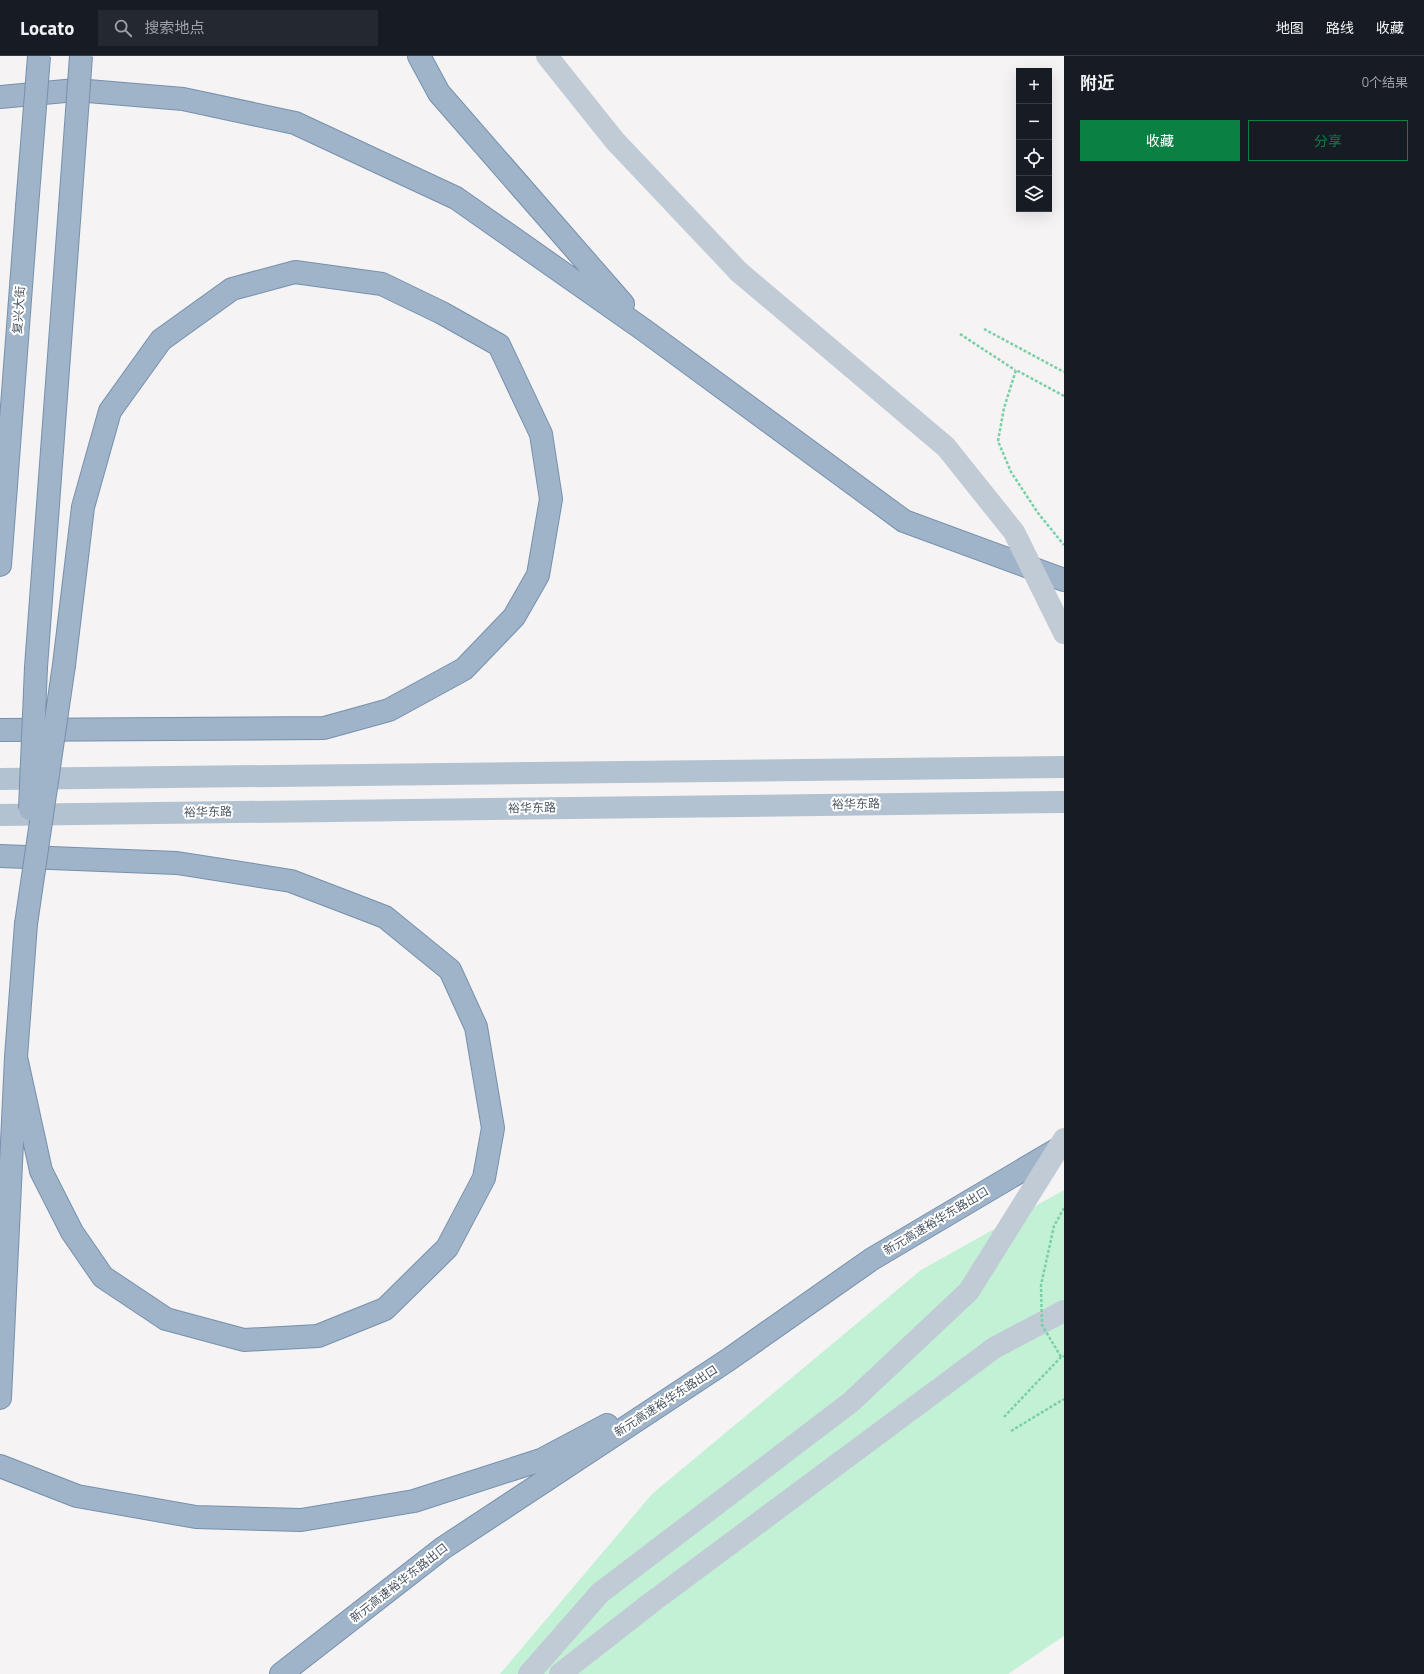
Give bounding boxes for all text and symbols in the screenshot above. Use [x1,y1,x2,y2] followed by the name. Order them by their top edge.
[98,10,378,46] search box
[20,13,74,42] text: Locato
[144,16,204,39] text: 搜索地点
[112,17,134,39] icon: search
[1276,17,1304,38] text: 地图
[1326,17,1354,38] text: 路线
[1376,17,1404,38] text: 收藏
[1016,68,1052,212] map controls
[1016,68,1052,104] button: +
[1080,70,1114,96] text: 附近
[1362,72,1408,92] text: 0个结果
[1016,104,1052,140] button: −
[1080,120,1240,161] button: 收藏
[1248,120,1408,161] button: 分享
[1016,140,1052,176] button: locate
[1016,176,1052,212] button: layers
[7,285,30,335] street label: 复兴大街
[832,794,880,813] street label: 裕华东路
[508,798,556,817] street label: 裕华东路
[184,802,232,821] street label: 裕华东路
[879,1182,992,1260] street label: 新元高速裕华东路出口
[610,1360,721,1441] street label: 新元高速裕华东路出口
[346,1538,452,1627] street label: 新元高速裕华东路出口

